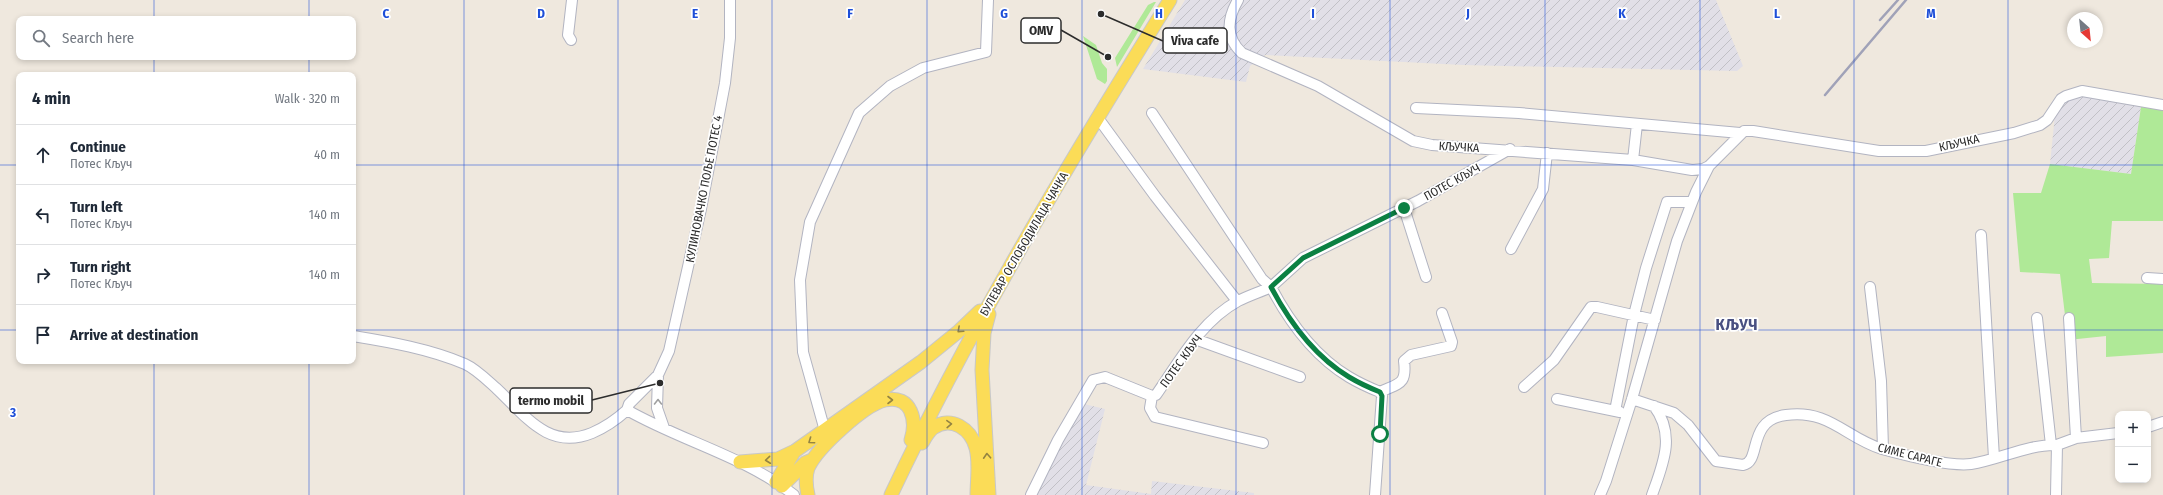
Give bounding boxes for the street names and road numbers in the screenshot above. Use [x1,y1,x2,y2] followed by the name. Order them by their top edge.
[683,114,725,264] street label: КУЛИНОВАЧКО ПОЉЕ ПОТЕС 4
[1938,131,1981,154] street label: КЉУЧКА
[1438,139,1480,155] street label: КЉУЧКА
[1421,161,1483,203] street label: ПОТЕС КЉУЧ
[977,169,1071,318] street label: БУЛЕВАР ОСЛОБОДИЛАЦА ЧАЧКА
[1157,332,1205,390] street label: ПОТЕС КЉУЧ
[1876,440,1944,470] street label: СИМЕ САРАГЕ

